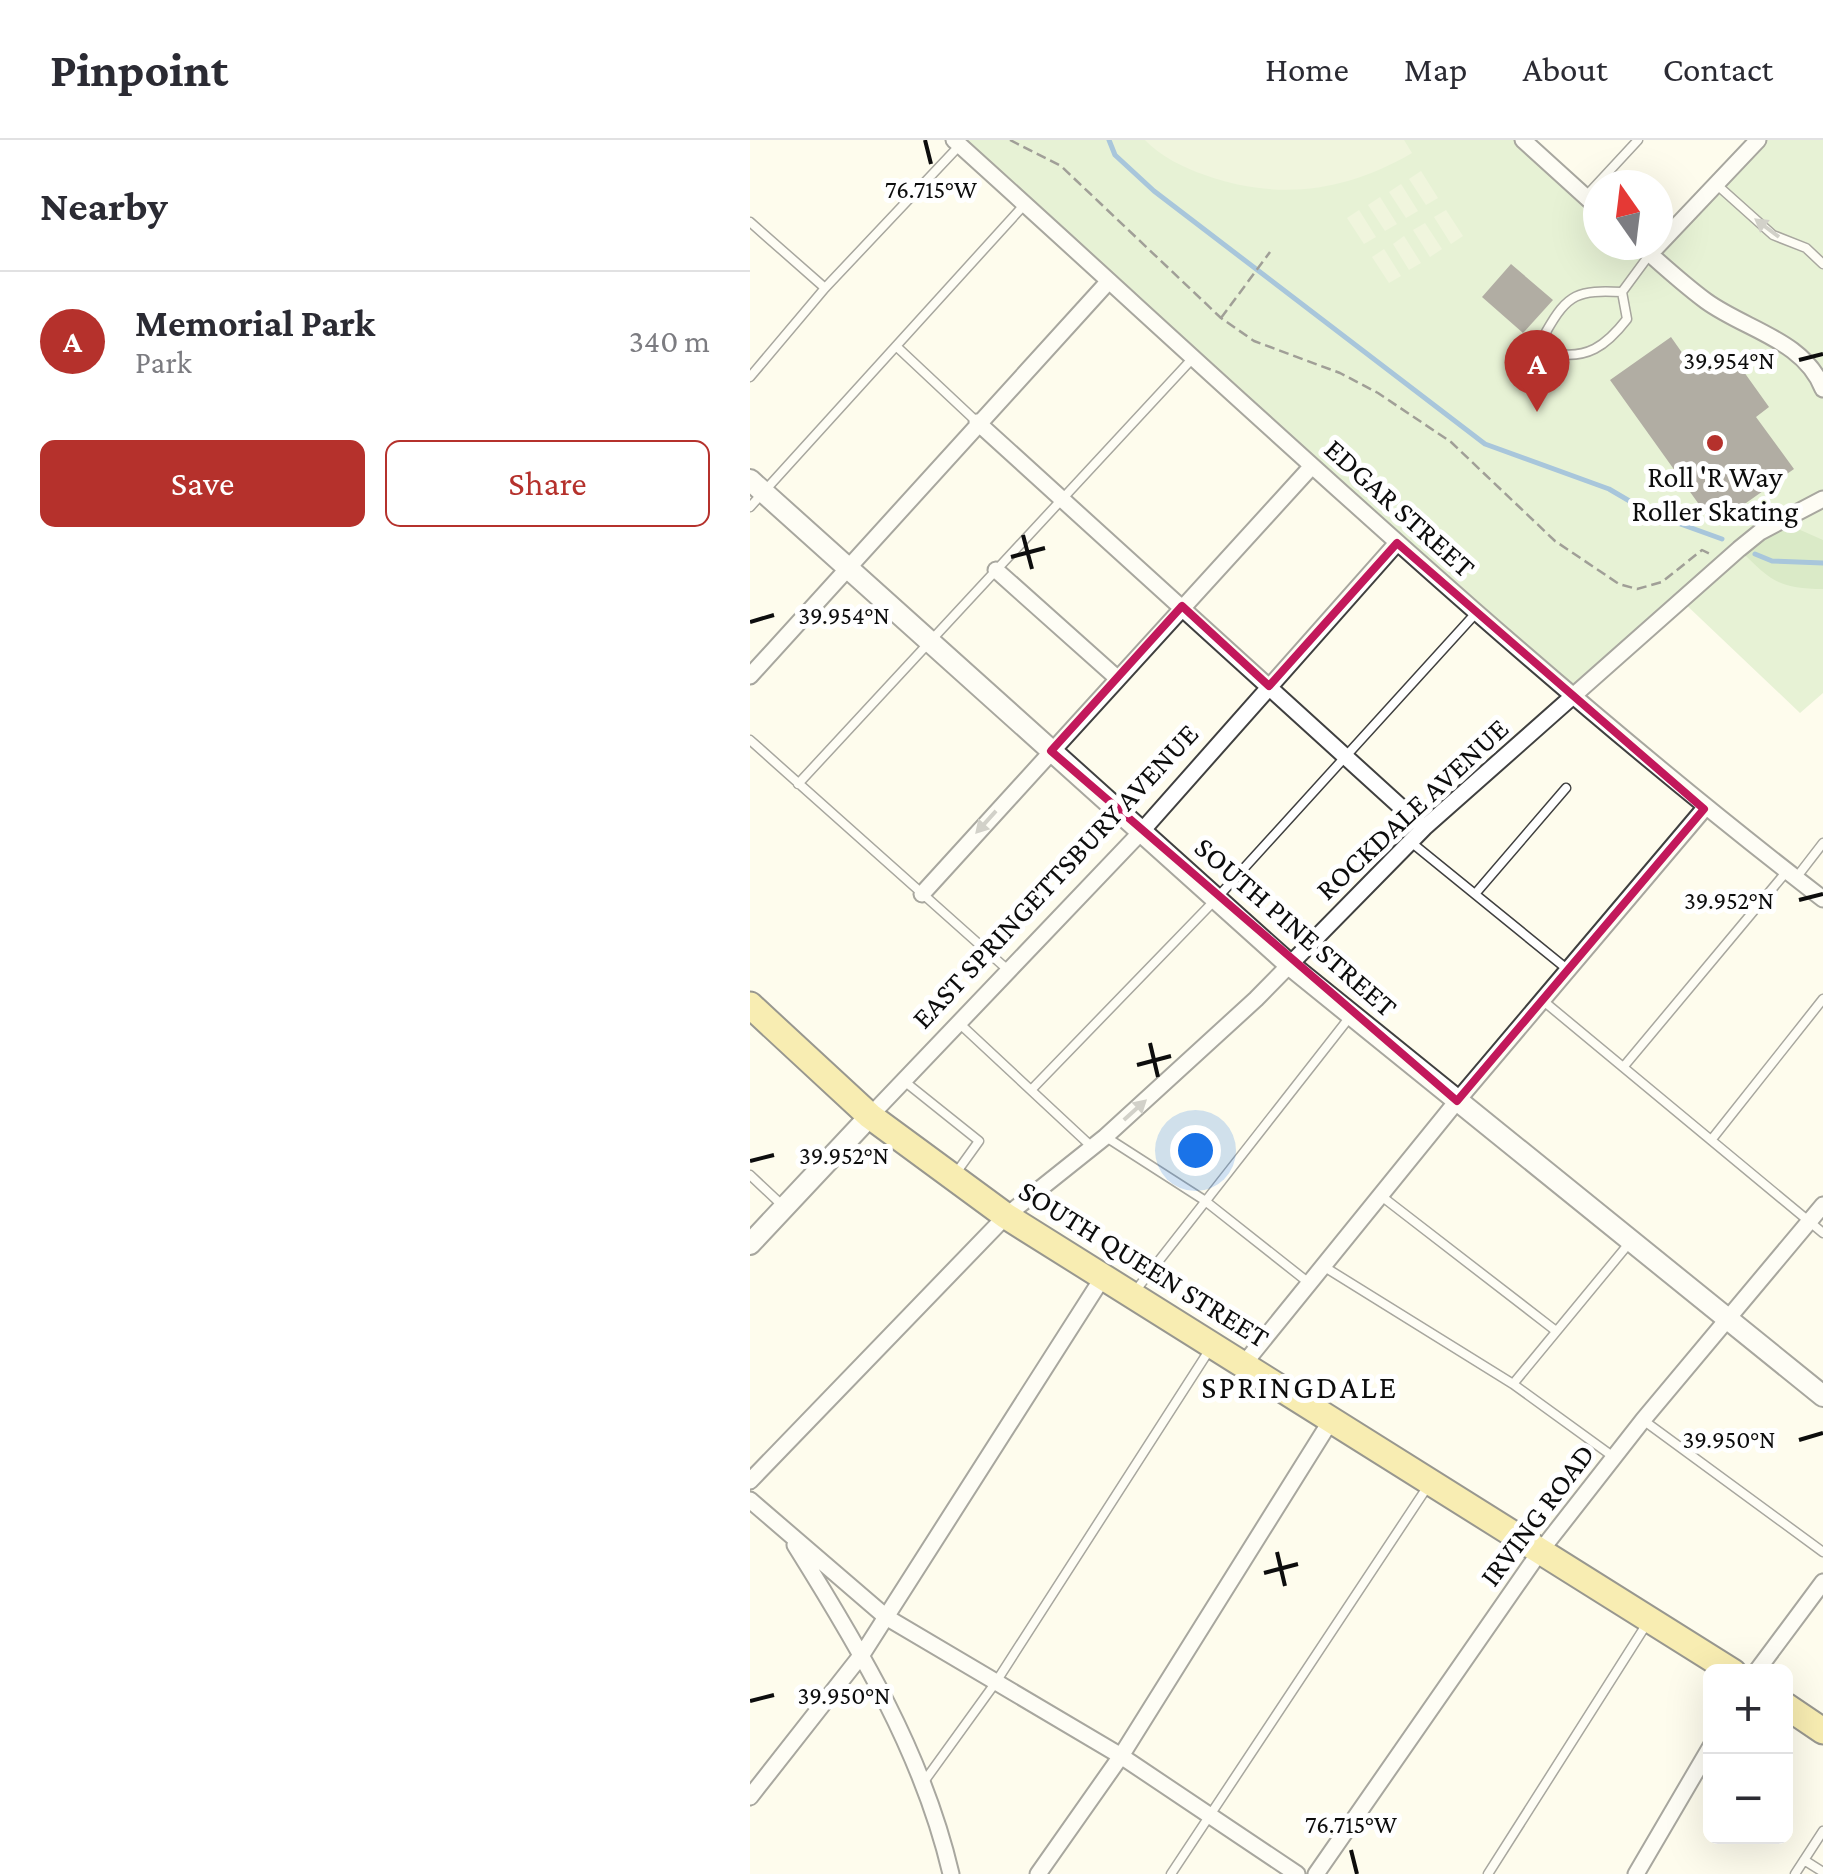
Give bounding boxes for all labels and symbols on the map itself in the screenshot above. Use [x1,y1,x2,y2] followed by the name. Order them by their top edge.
[1583,170,1673,260] north arrow
[885,176,977,203] text: 76.715°W
[1754,218,1780,238] one-way arrow
[1504,330,1570,412] pin: A
[1683,347,1775,374] text: 39.954°N
[1319,432,1482,584] street label: EDGAR STREET
[1704,432,1726,454] marker: Roll 'R Way Roller Skating
[1632,460,1798,528] place label: Roll 'R Way Roller Skating
[798,602,890,629] text: 39.954°N
[1309,711,1515,906] street label: ROCKDALE AVENUE
[905,717,1205,1035] street label: EAST SPRINGETTSBURY AVENUE
[976,809,998,834] one-way arrow
[1189,830,1404,1023] street label: SOUTH PINE STREET
[1684,887,1774,914] text: 39.952°N
[1122,1099,1147,1121] one-way arrow
[1170,1125,1221,1176] your location
[799,1142,889,1169] text: 39.952°N
[1013,1173,1275,1354] street label: SOUTH QUEEN STREET
[1201,1369,1399,1405] district label: SPRINGDALE
[1682,1426,1776,1453] text: 39.950°N
[1473,1437,1601,1592] street label: IRVING ROAD
[797,1682,891,1709] text: 39.950°N
[1305,1811,1397,1838] text: 76.715°W

